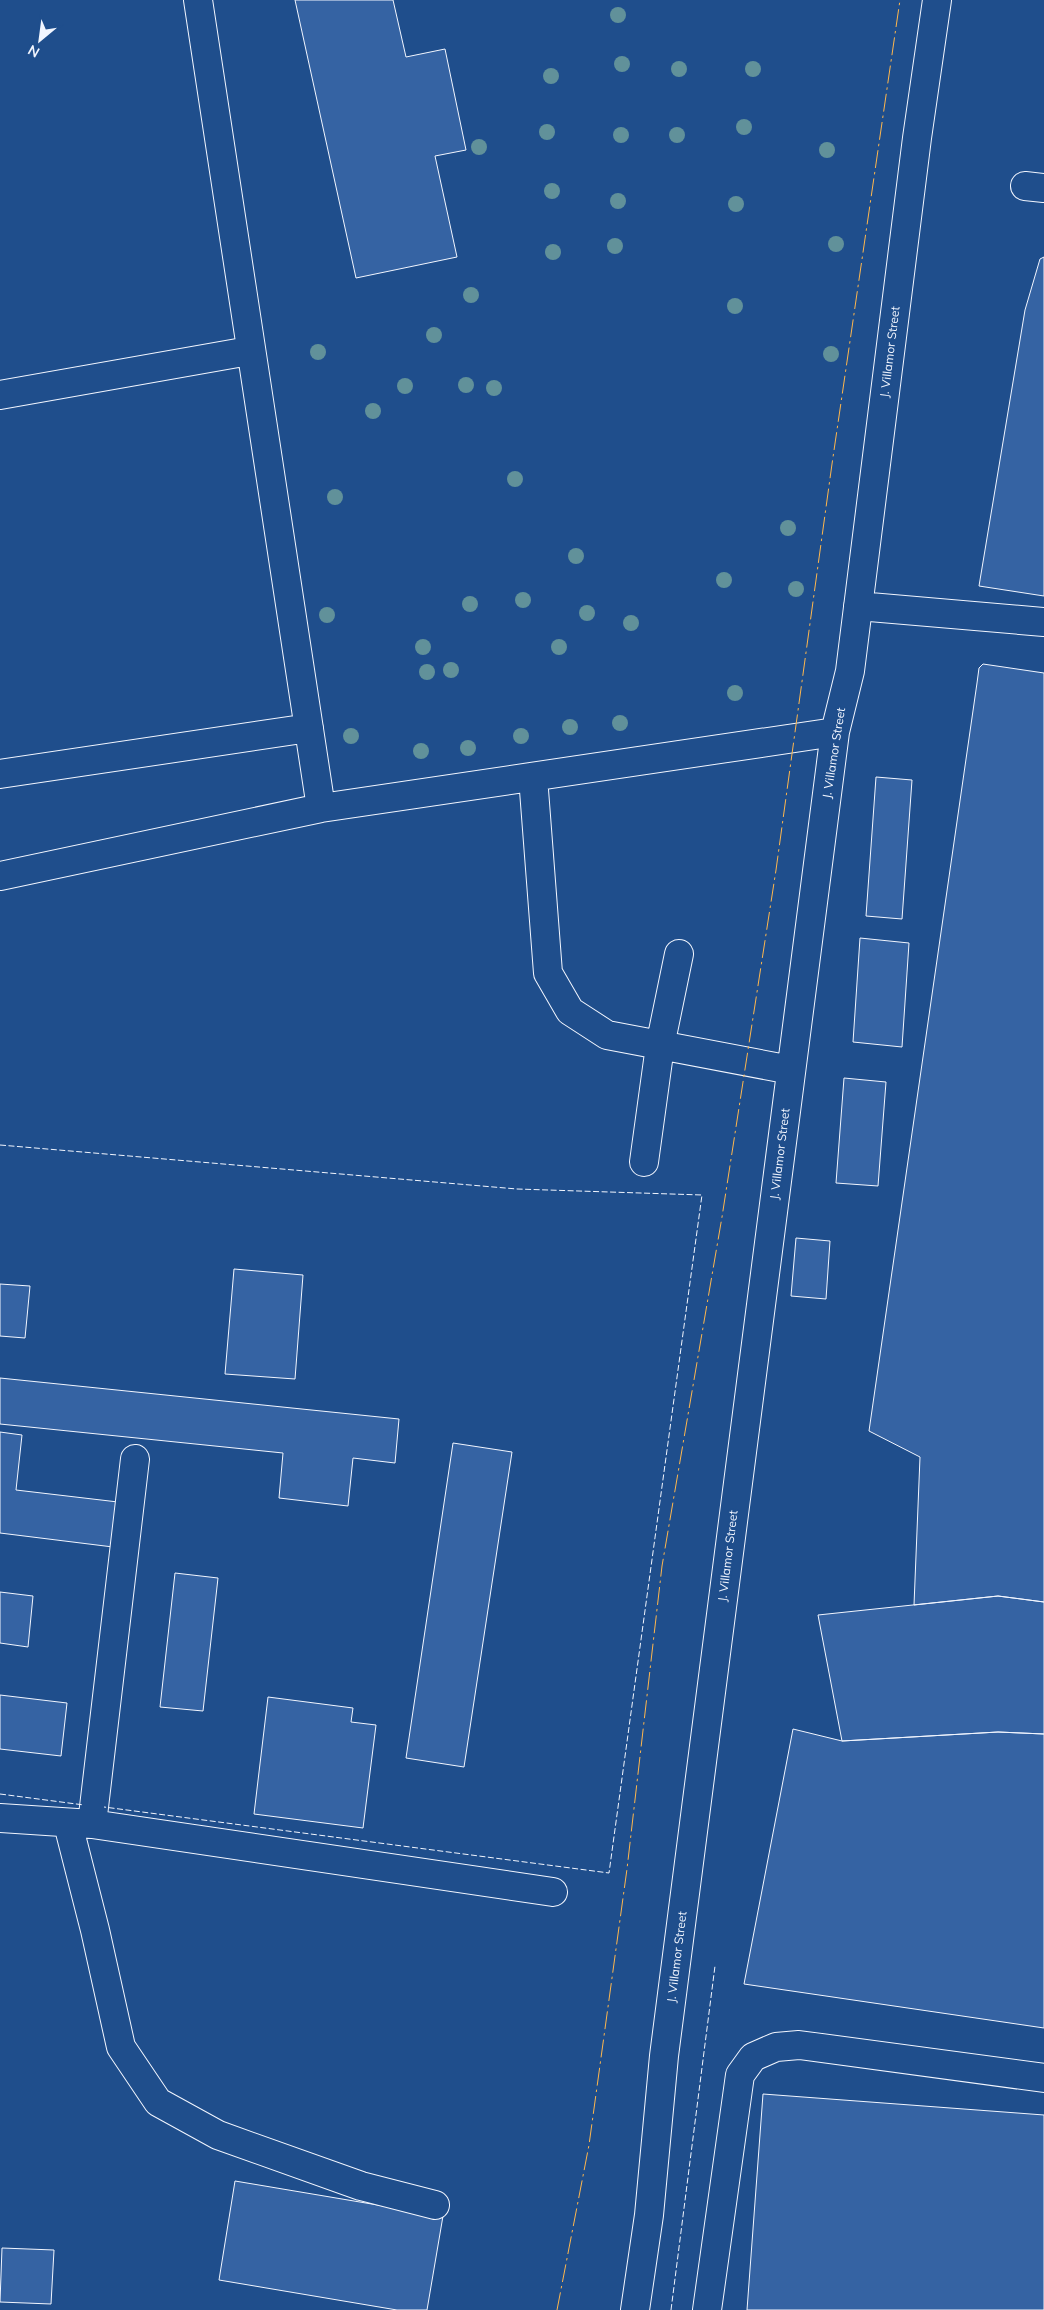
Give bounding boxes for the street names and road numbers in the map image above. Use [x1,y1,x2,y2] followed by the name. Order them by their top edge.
[876,305,903,398] street label: J. Villamor Street
[819,706,848,799] street label: J. Villamor Street
[766,1107,793,1200] street label: J. Villamor Street
[714,1509,741,1602] street label: J. Villamor Street
[663,1910,690,2003] street label: J. Villamor Street

